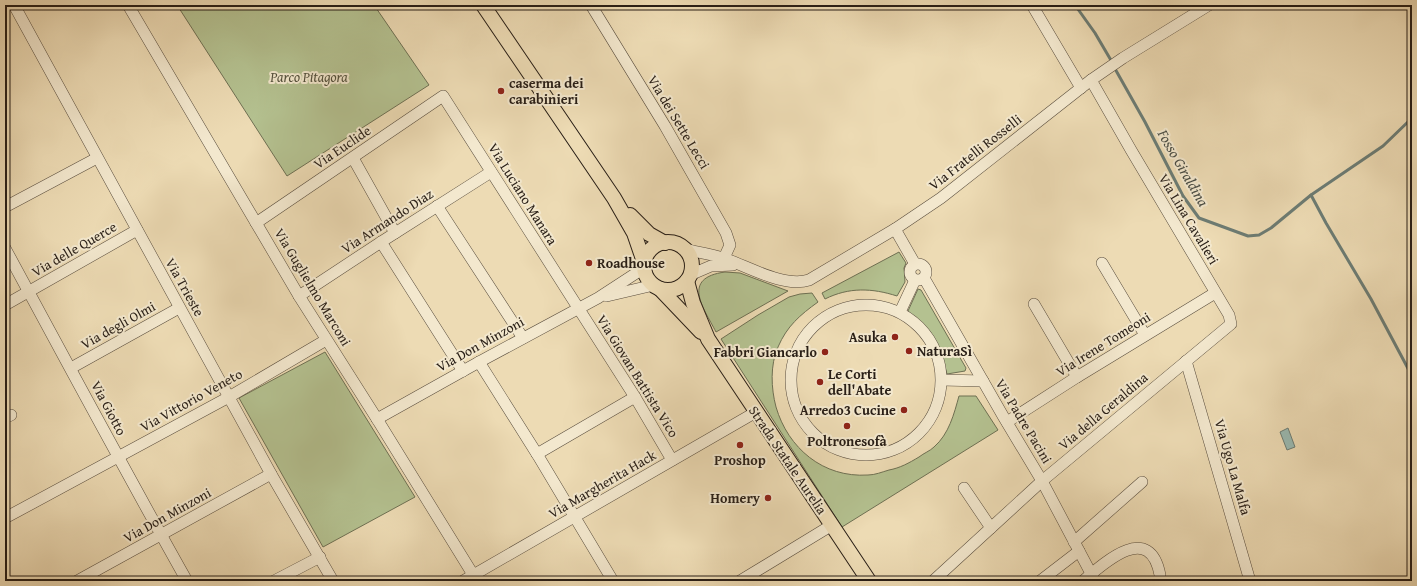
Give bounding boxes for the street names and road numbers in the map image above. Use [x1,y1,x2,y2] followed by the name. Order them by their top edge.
[643,71,715,173] street label: Via dei Sette Lecci
[924,109,1026,195] street label: Via Fratelli Rosselli
[309,120,375,174] street label: Via Euclide
[484,139,563,249] street label: Via Luciano Manara
[1154,170,1224,268] street label: Via Lina Cavalieri
[337,184,437,258] street label: Via Armando Diaz
[28,216,121,281] street label: Via delle Querce
[270,224,356,350] street label: Via Guglielmo Marconi
[161,254,209,320] street label: Via Trieste
[77,296,159,354] street label: Via degli Olmi
[1052,307,1154,381] street label: Via Irene Tomeoni
[592,311,684,441] street label: Via Giovan Battista Vico
[432,312,528,376] street label: Via Don Minzoni
[136,364,246,436] street label: Via Vittorio Veneto
[1054,367,1152,454] street label: Via della Geraldina
[991,375,1057,467] street label: Via Padre Pacini
[86,377,132,439] street label: Via Giotto
[744,402,832,519] street label: Strada Statale Aurelia
[1210,417,1256,518] street label: Via Ugo La Malfa
[544,445,660,523] street label: Via Margherita Hack
[119,483,215,547] street label: Via Don Minzoni

